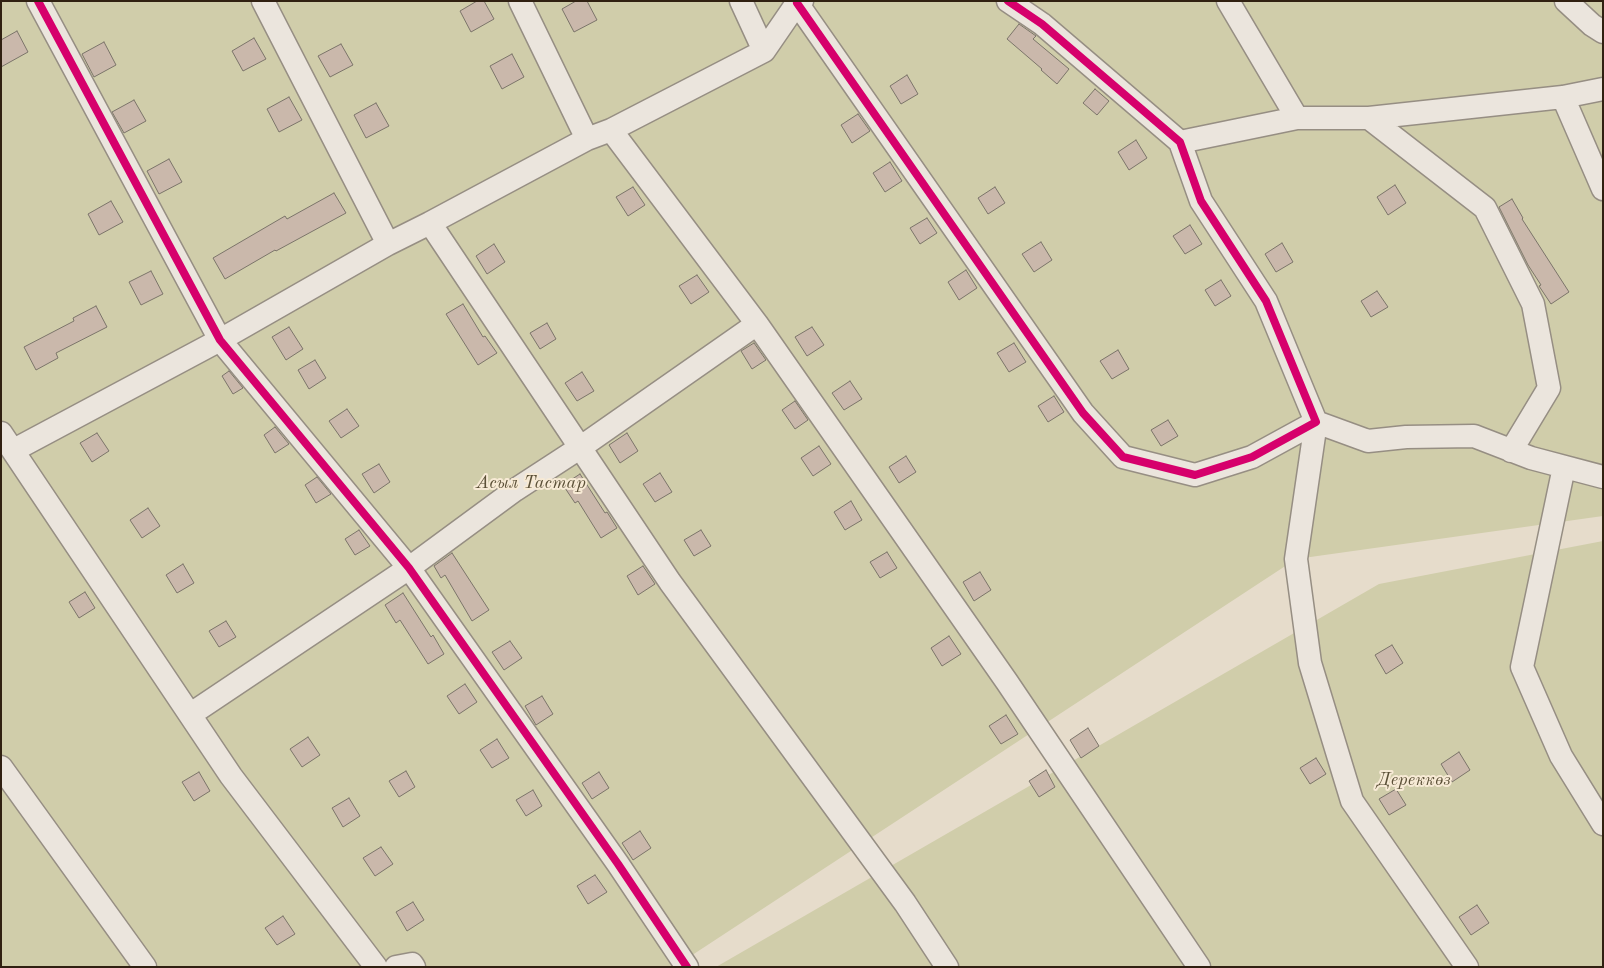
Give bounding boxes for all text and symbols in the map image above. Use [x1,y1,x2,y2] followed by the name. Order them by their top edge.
[476,472,586,494] park label: Асыл Тастар
[1377,769,1451,791] park label: Дереккөз

